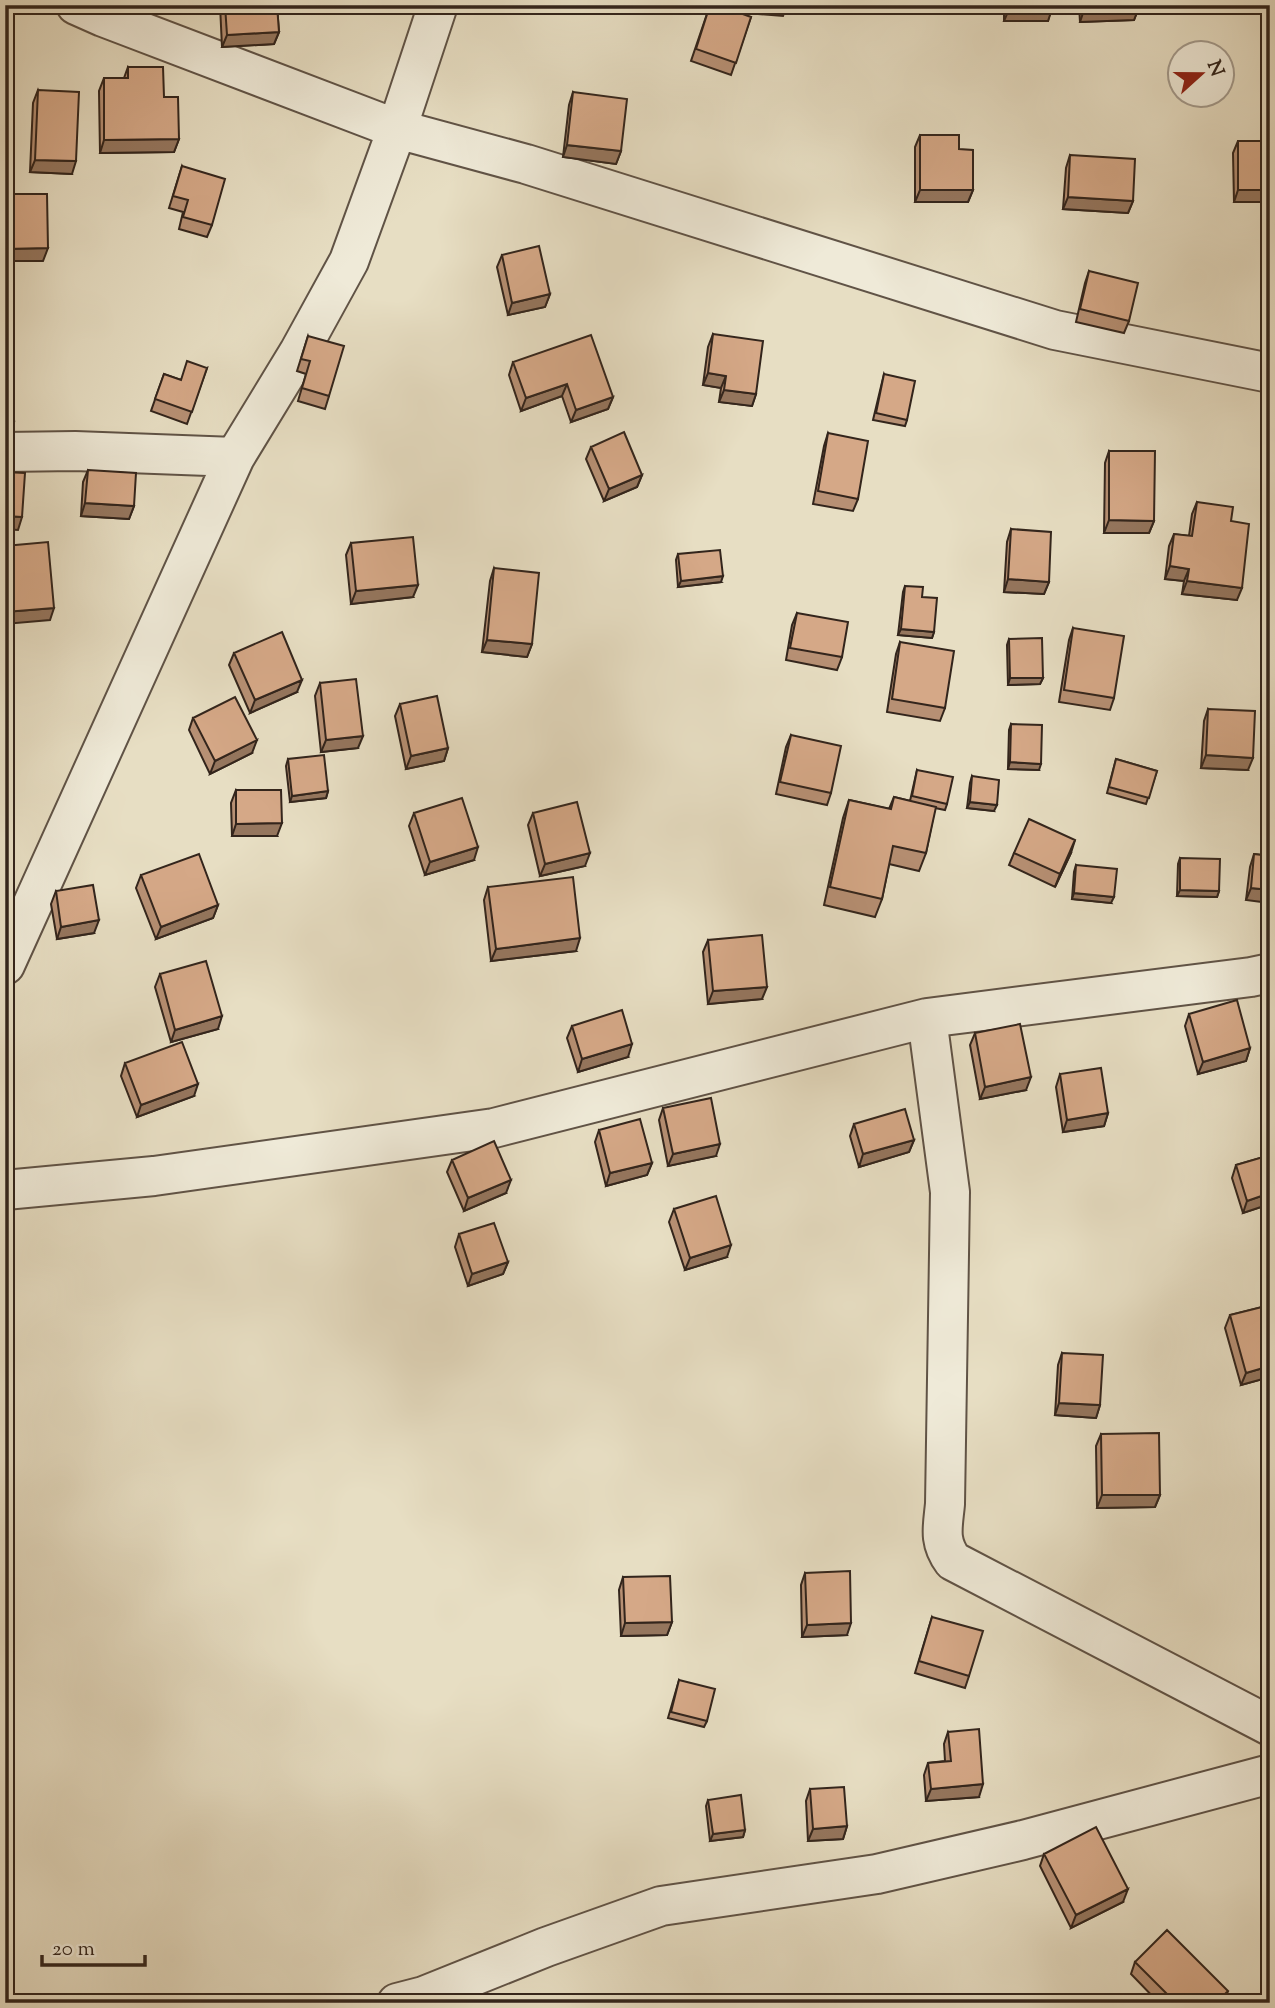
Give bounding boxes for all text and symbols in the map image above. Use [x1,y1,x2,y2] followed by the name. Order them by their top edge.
[1166,38,1236,108] north arrow
[1199,57,1230,81] text: N
[42,1924,145,1968] scale bar
[52,1935,95,1965] text: 20 m

